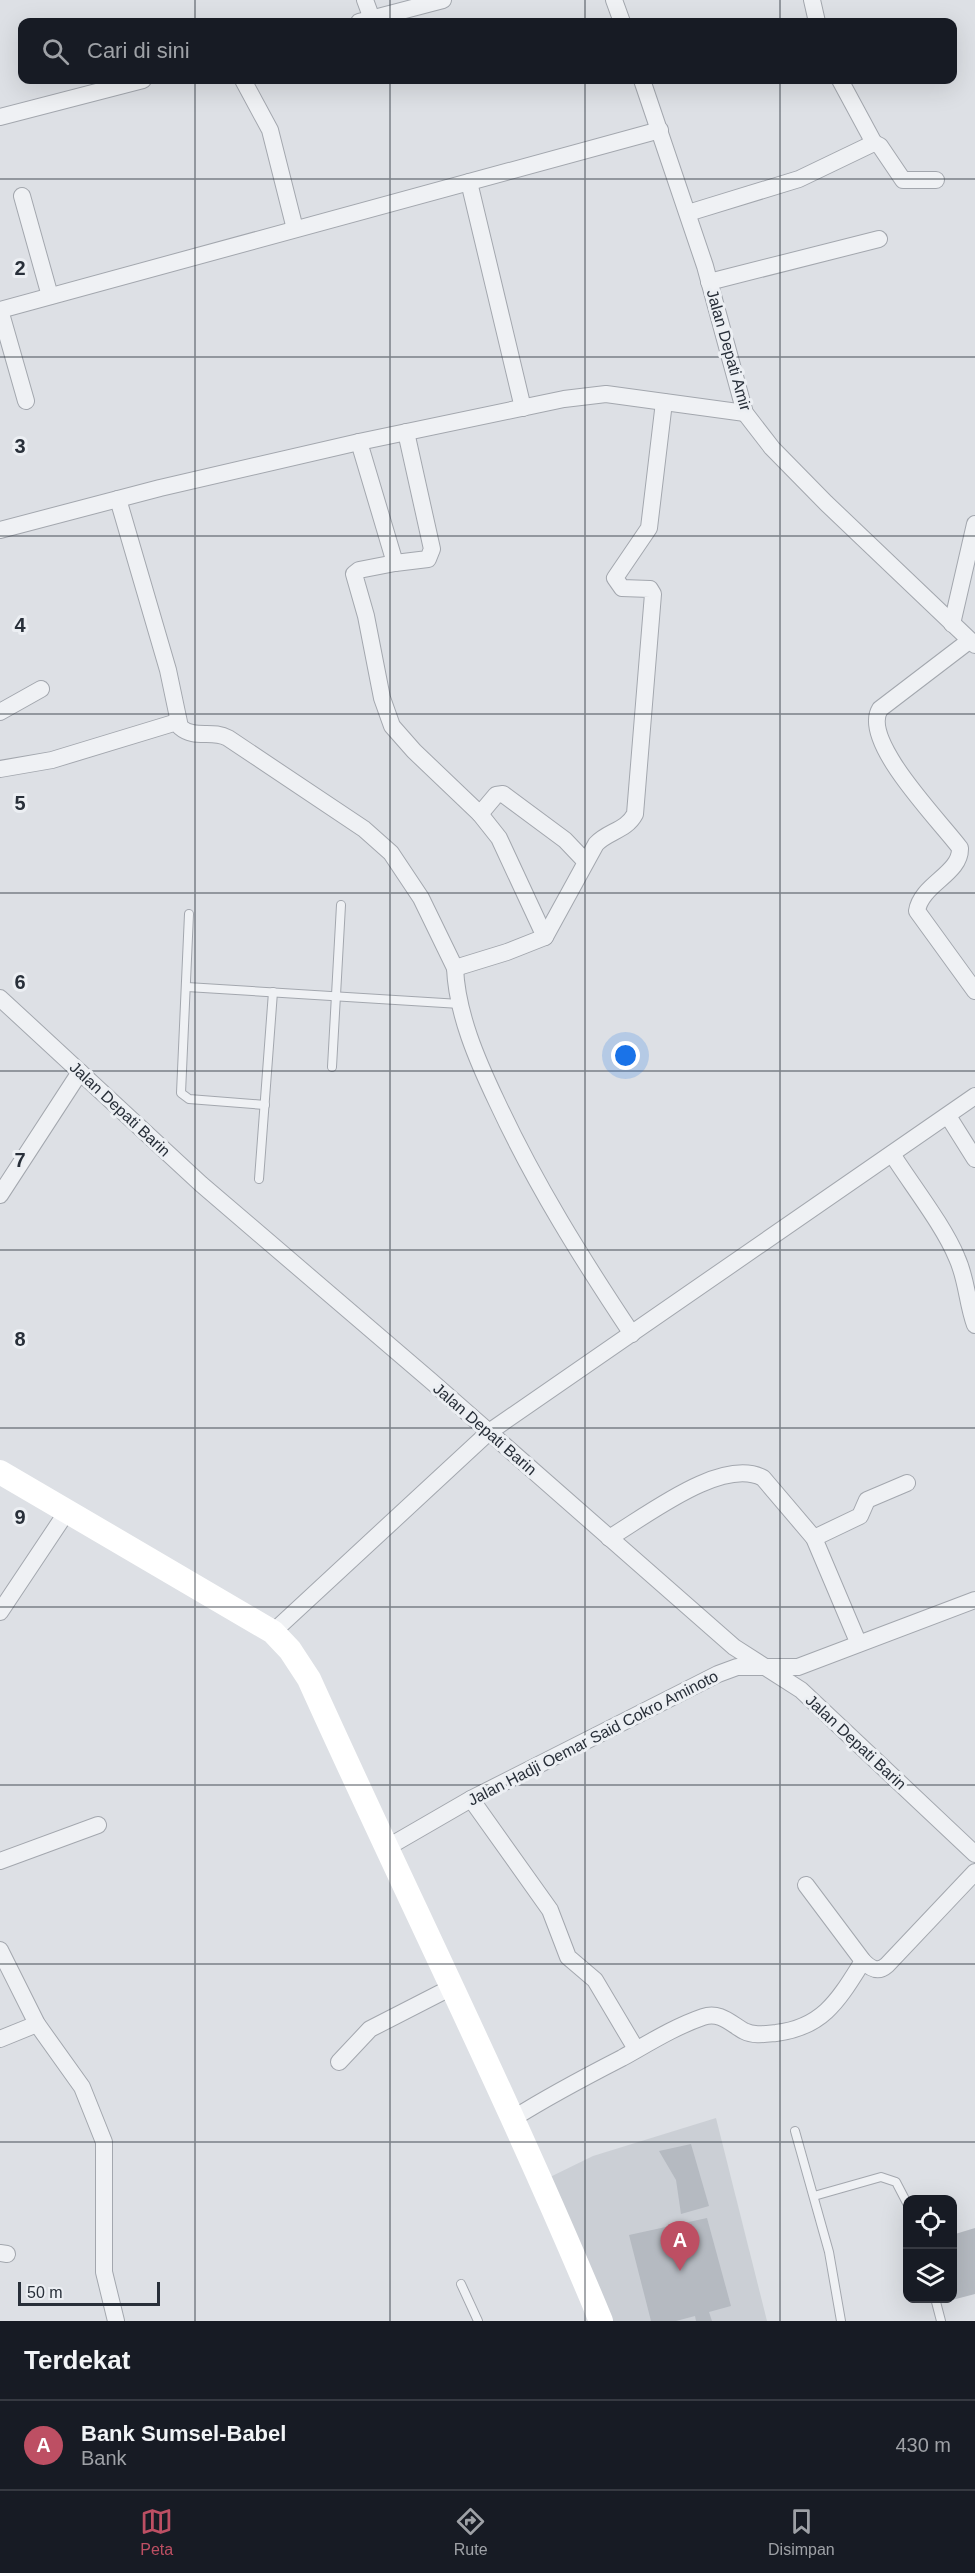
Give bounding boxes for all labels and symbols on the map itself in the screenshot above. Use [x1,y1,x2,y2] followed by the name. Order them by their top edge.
[14,257,26,279] text: 2
[704,287,755,413] street label: Jalan Depati Amir
[14,435,26,457] text: 3
[14,614,26,636] text: 4
[14,792,26,814] text: 5
[14,971,26,993] text: 6
[611,1041,640,1070] your location
[66,1058,174,1160] street label: Jalan Depati Barin
[14,1149,26,1171] text: 7
[14,1328,26,1350] text: 8
[430,1380,540,1478] street label: Jalan Depati Barin
[14,1506,26,1528] text: 9
[465,1667,721,1809] street label: Jalan Hadji Oemar Said Cokro Aminoto
[802,1691,910,1793] street label: Jalan Depati Barin
[660,2222,700,2271] pin: A
[18,2279,160,2306] scale bar

